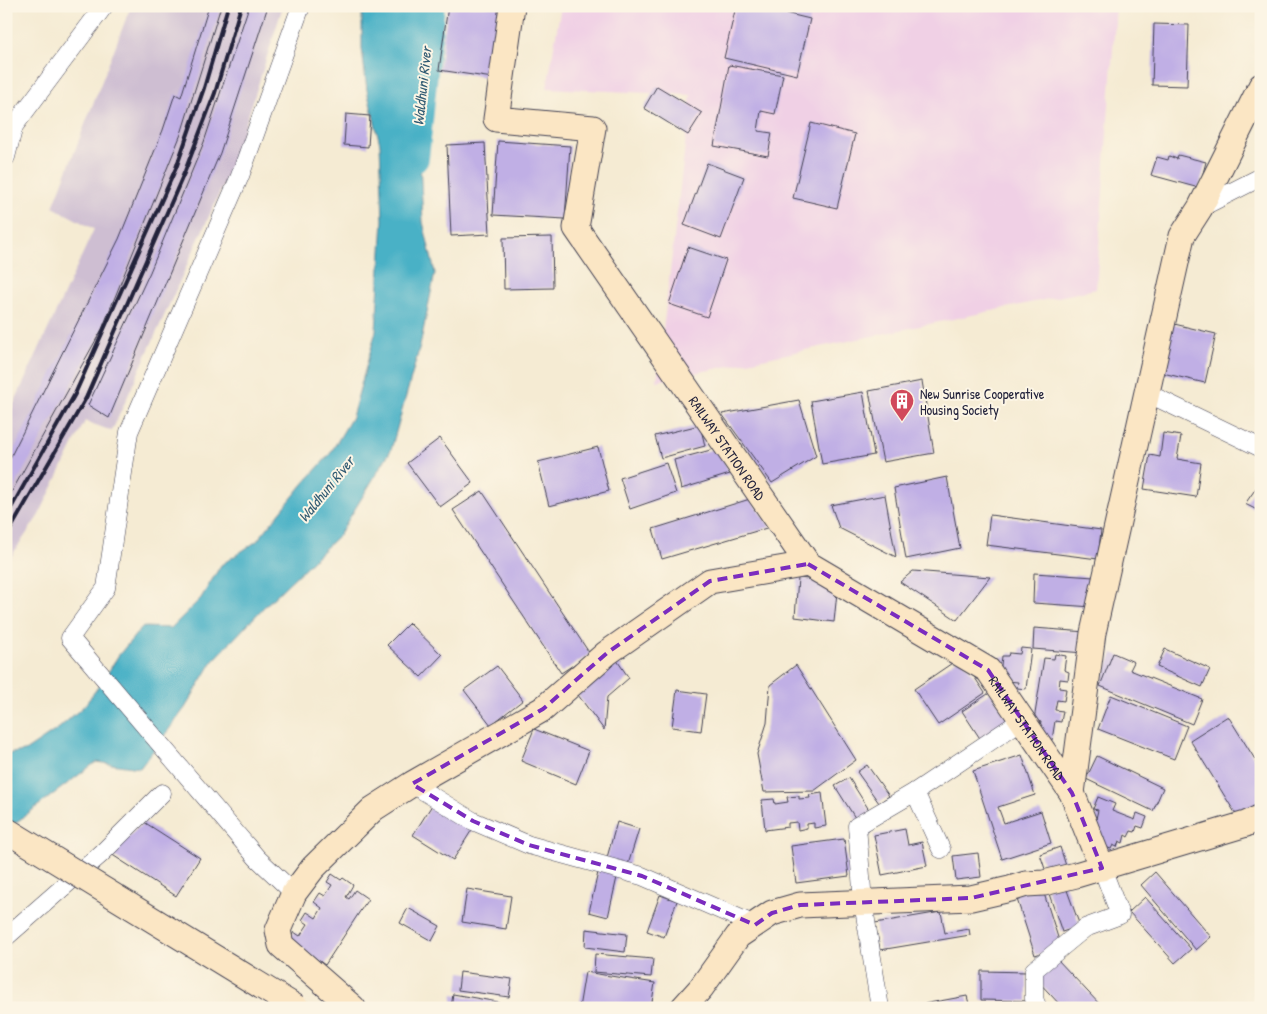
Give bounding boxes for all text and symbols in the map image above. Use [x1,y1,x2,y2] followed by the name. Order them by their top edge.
[407,44,437,126] water label: Waldhuni River
[920,384,1045,420] place label: New Sunrise Cooperative Housing Society
[889,388,915,422] building icon: New Sunrise Cooperative Housing Society
[685,392,771,504] street label: RAILWAY STATION ROAD
[293,450,360,526] water label: Waldhuni River
[985,672,1070,784] street label: RAILWAY STATION ROAD

